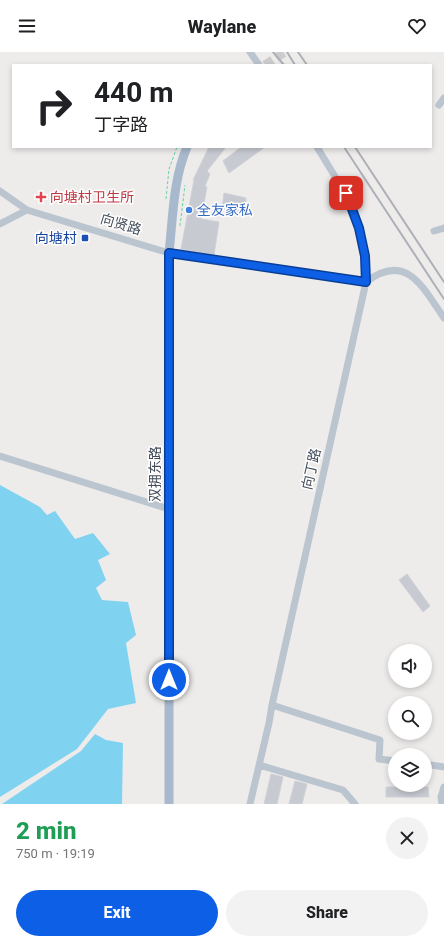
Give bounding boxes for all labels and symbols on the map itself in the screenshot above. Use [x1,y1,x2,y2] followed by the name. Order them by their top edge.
[329,176,363,210] pin
[50,189,134,205] place label: 向塘村卫生所
[35,191,47,203] marker: 向塘村卫生所
[197,202,253,218] place label: 全友家私
[184,205,194,215] marker: 全友家私
[99,210,143,238] street label: 向贤路
[35,230,77,246] place label: 向塘村
[80,233,90,243] marker: 向塘村
[147,446,163,502] street label: 双拥东路
[298,447,324,491] street label: 向丁路
[148,659,190,701] position arrow

